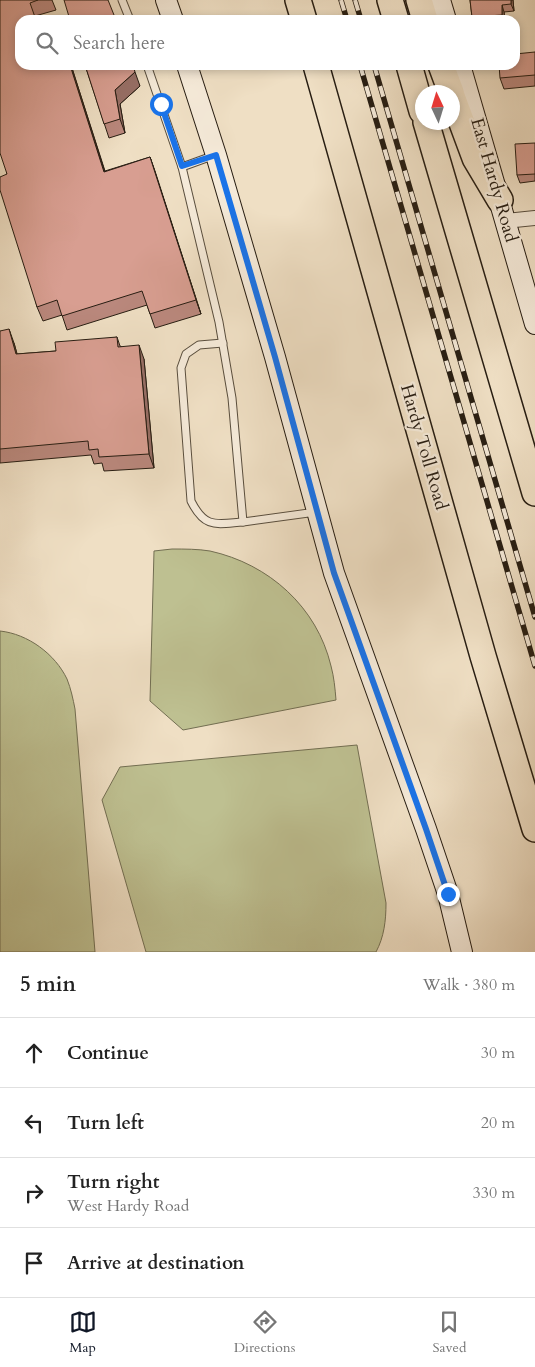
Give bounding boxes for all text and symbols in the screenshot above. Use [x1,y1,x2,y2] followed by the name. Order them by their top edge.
[15,15,520,70] search box
[33,29,61,57] icon: search
[73,30,165,56] text: Search here
[415,85,460,130] north arrow
[150,93,173,116] route start
[464,115,524,246] street label: East Hardy Road
[394,381,454,513] street label: Hardy Toll Road
[437,883,460,906] route end
[20,970,76,999] text: 5 min
[423,974,515,996] text: Walk · 380 m
[20,1039,48,1067] icon: ahead
[67,1040,149,1066] text: Continue
[481,1042,515,1064] text: 30 m
[20,1109,48,1137] icon: left
[67,1110,144,1136] text: Turn left
[481,1112,515,1134] text: 20 m
[67,1169,159,1195] text: Turn right
[20,1179,48,1207] icon: right
[473,1182,515,1204] text: 330 m
[67,1195,189,1217] text: West Hardy Road
[20,1249,48,1277] icon: arrive
[67,1250,244,1276] text: Arrive at destination
[69,1308,97,1357] tab: Map
[234,1308,295,1357] tab: Directions
[432,1308,466,1357] tab: Saved

